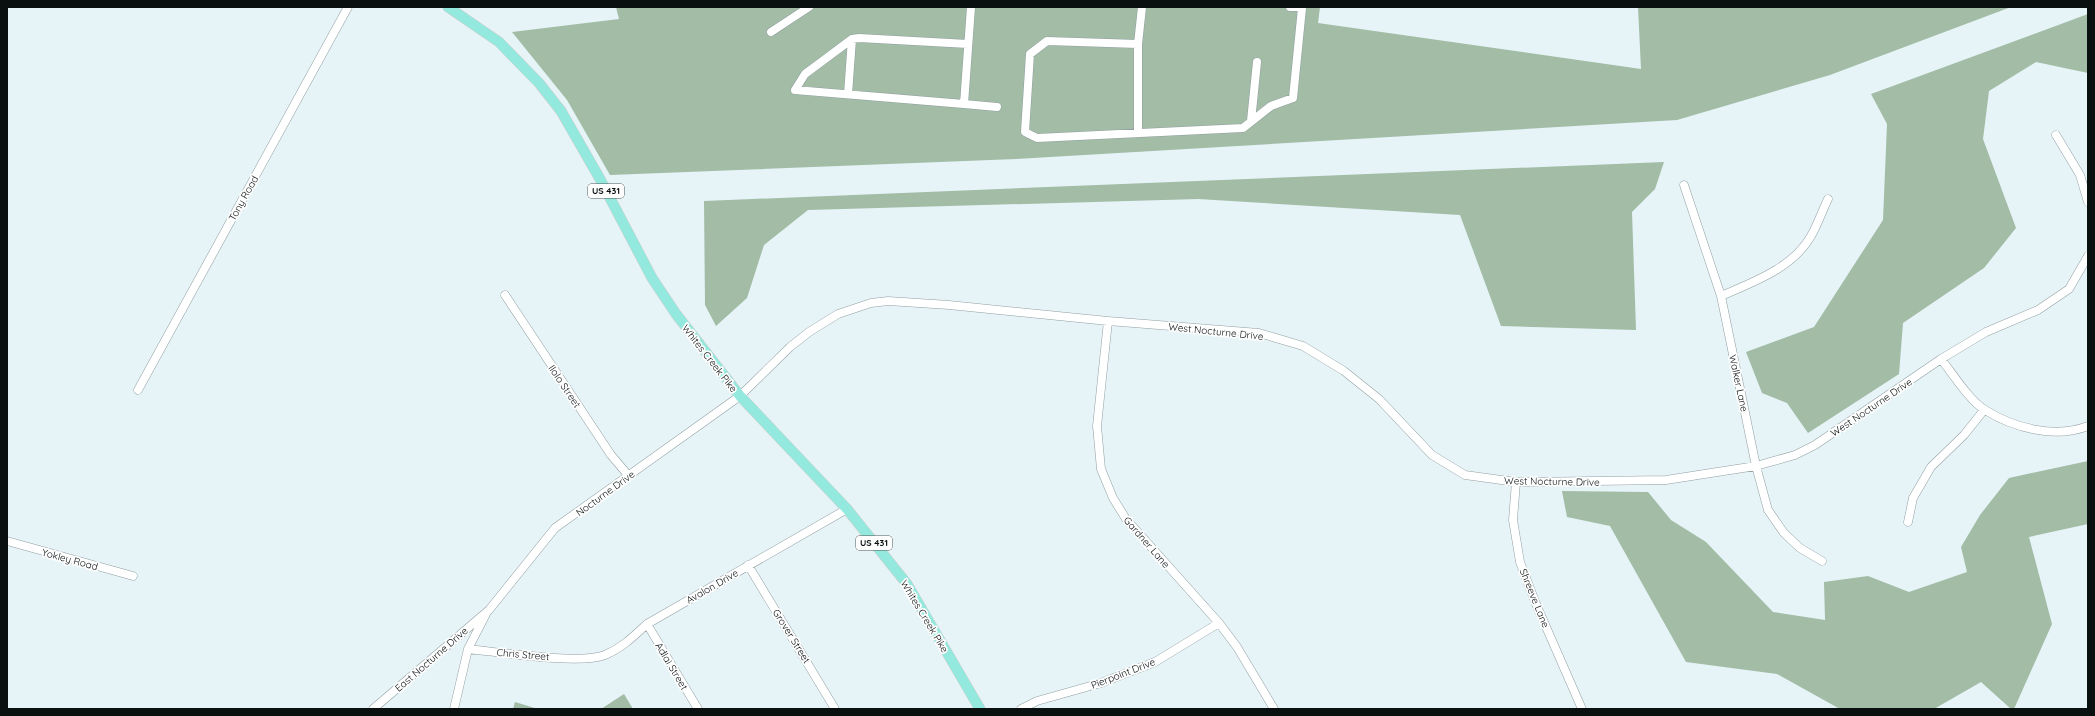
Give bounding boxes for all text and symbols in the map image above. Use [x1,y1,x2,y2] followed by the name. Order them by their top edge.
[226,173,261,223] street label: Tony Road
[588,184,624,198] road number: US 431
[1168,320,1265,343] street label: West Nocturne Drive
[679,322,740,395] street label: Whites Creek Pike
[1726,353,1751,413] street label: Walker Lane
[545,362,584,411] street label: Ilolo Street
[1828,375,1915,440] street label: West Nocturne Drive
[573,467,638,519] street label: Nocturne Drive
[1504,474,1600,489] street label: West Nocturne Drive
[1121,514,1173,571] street label: Gardner Lane
[856,536,892,550] road number: US 431
[40,546,99,573] street label: Yokley Road
[684,566,741,607] street label: Avalon Drive
[1517,567,1552,630] street label: Shreeve Lane
[898,578,952,655] street label: Whites Creek Pike
[770,607,814,666] street label: Grover Street
[392,624,471,695] street label: East Nocturne Drive
[652,640,691,693] street label: Adlai Street
[496,646,551,663] street label: Chris Street
[1089,655,1157,692] street label: Pierpoint Drive

